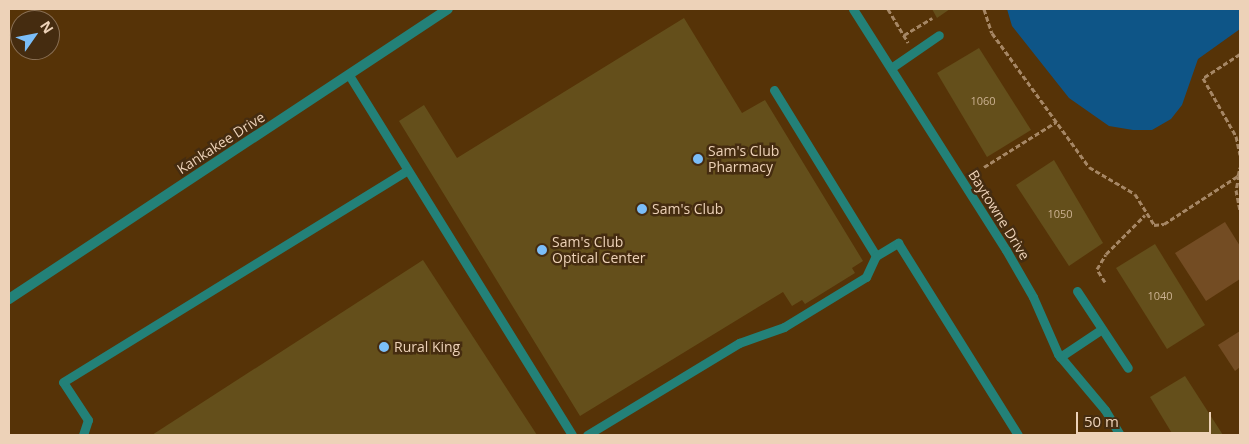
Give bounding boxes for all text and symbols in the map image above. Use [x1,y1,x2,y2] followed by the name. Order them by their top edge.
[10,10,60,60] north arrow
[36,17,58,37] text: N
[970,94,996,108] house number: 1060
[174,108,268,178] street label: Kankakee Drive
[708,143,779,176] place label: Sam's Club Pharmacy
[692,153,704,165] marker: Sam's Club Pharmacy
[965,167,1033,263] street label: Baytowne Drive
[652,201,723,217] place label: Sam's Club
[636,203,648,215] marker: Sam's Club
[1047,207,1073,221] house number: 1050
[552,234,645,266] place label: Sam's Club Optical Center
[536,244,548,256] marker: Sam's Club Optical Center
[1147,289,1173,303] house number: 1040
[394,339,460,355] place label: Rural King
[378,341,390,353] marker: Rural King
[1079,402,1214,434] scale bar
[1084,411,1119,431] text: 50 m

